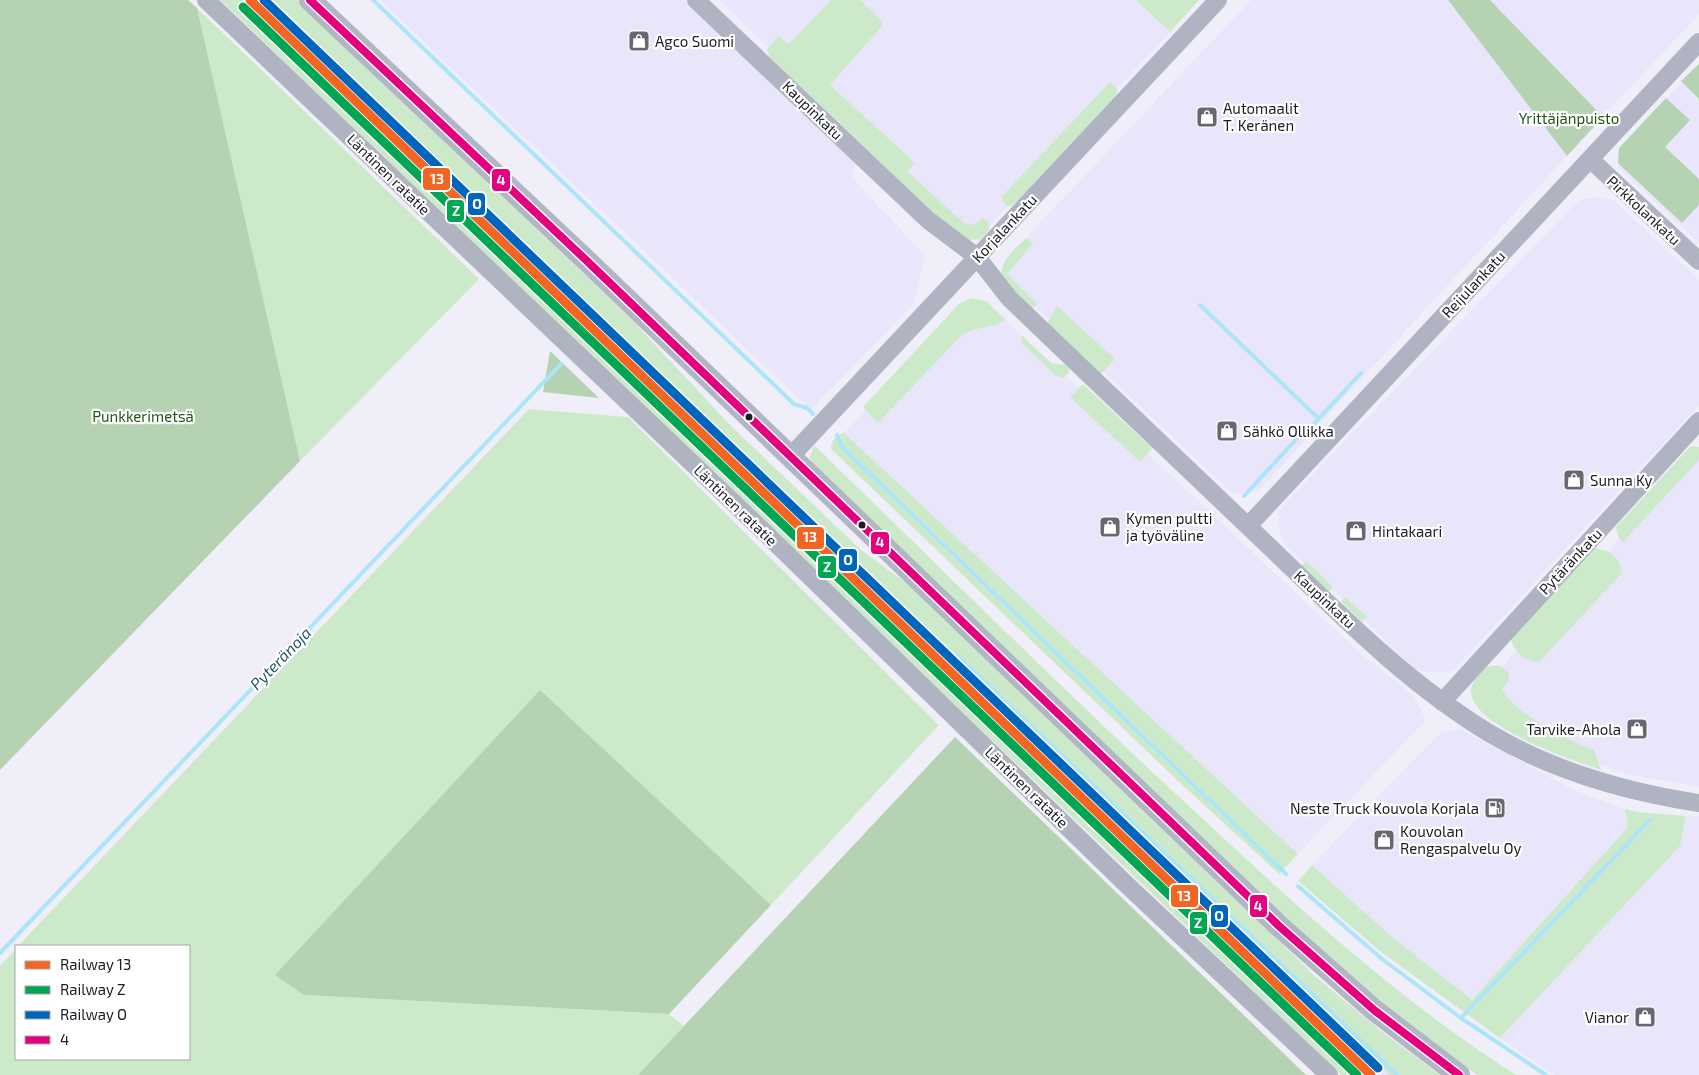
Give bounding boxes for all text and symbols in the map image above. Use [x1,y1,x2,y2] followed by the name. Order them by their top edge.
[627,29,651,53] shop icon: Agco Suomi
[655,32,734,50] place label: Agco Suomi
[779,77,847,143] street label: Kaupinkatu
[1223,99,1299,134] place label: Automaalit T. Keränen
[1195,105,1219,129] shop icon: Automaalit T. Keränen
[1519,109,1619,128] park label: Yrittäjänpuisto
[344,130,434,218] street label: Läntinen ratatie
[422,167,451,191] line badge: 13
[491,168,511,192] line badge: 4
[430,170,444,187] text: 13
[497,171,506,188] text: 4
[1604,171,1684,249] street label: Pirkkolankatu
[968,190,1041,267] street label: Korjalankatu
[467,192,486,216] line badge: O
[472,195,482,212] text: O
[446,199,465,223] line badge: Z
[452,202,460,219] text: Z
[1437,247,1509,322] street label: Reijulankatu
[92,407,194,425] park label: Punkkerimetsä
[744,412,754,422] unlabelled marker
[1215,419,1239,443] shop icon: Sähkö Ollikka
[1243,422,1334,440] place label: Sähkö Ollikka
[691,461,781,549] street label: Läntinen ratatie
[1562,468,1586,492] shop icon: Sunna Ky
[1590,471,1652,489] place label: Sunna Ky
[1126,509,1212,545] place label: Kymen pultti ja työväline
[1098,515,1122,539] shop icon: Kymen pultti ja työväline
[1344,519,1368,543] shop icon: Hintakaari
[857,520,867,530] unlabelled marker
[1372,522,1442,540] place label: Hintakaari
[1535,524,1605,598] street label: Pytäränkatu
[796,526,825,550] line badge: 13
[803,528,817,545] text: 13
[870,531,890,555] line badge: 4
[876,533,885,550] text: 4
[838,548,858,572] line badge: O
[843,551,853,568] text: O
[817,555,837,579] line badge: Z
[823,558,831,575] text: Z
[1291,566,1359,632] street label: Kaupinkatu
[246,623,315,694] water label: Pyteränoja
[1625,717,1649,741] shop icon: Tarvike-Ahola
[1526,720,1621,738] place label: Tarvike-Ahola
[982,743,1072,831] street label: Läntinen ratatie
[1483,796,1507,820] fuel station icon: Neste Truck Kouvola Korjala
[1290,799,1479,818] place label: Neste Truck Kouvola Korjala
[1400,822,1521,857] place label: Kouvolan Rengaspalvelu Oy
[1372,828,1396,852] shop icon: Kouvolan Rengaspalvelu Oy
[1170,884,1199,908] line badge: 13
[1177,887,1191,904] text: 13
[1249,894,1268,918] line badge: 4
[1254,897,1263,914] text: 4
[1210,904,1229,928] line badge: O
[1214,907,1224,924] text: O
[1189,911,1208,935] line badge: Z
[1194,914,1202,931] text: Z
[15,945,190,1060] legend
[60,955,131,973] text: Railway 13
[60,980,125,998] text: Railway Z
[60,1005,127,1023] text: Railway O
[1633,1005,1657,1029] shop icon: Vianor
[1585,1008,1629,1026] place label: Vianor
[60,1030,69,1048] text: 4

